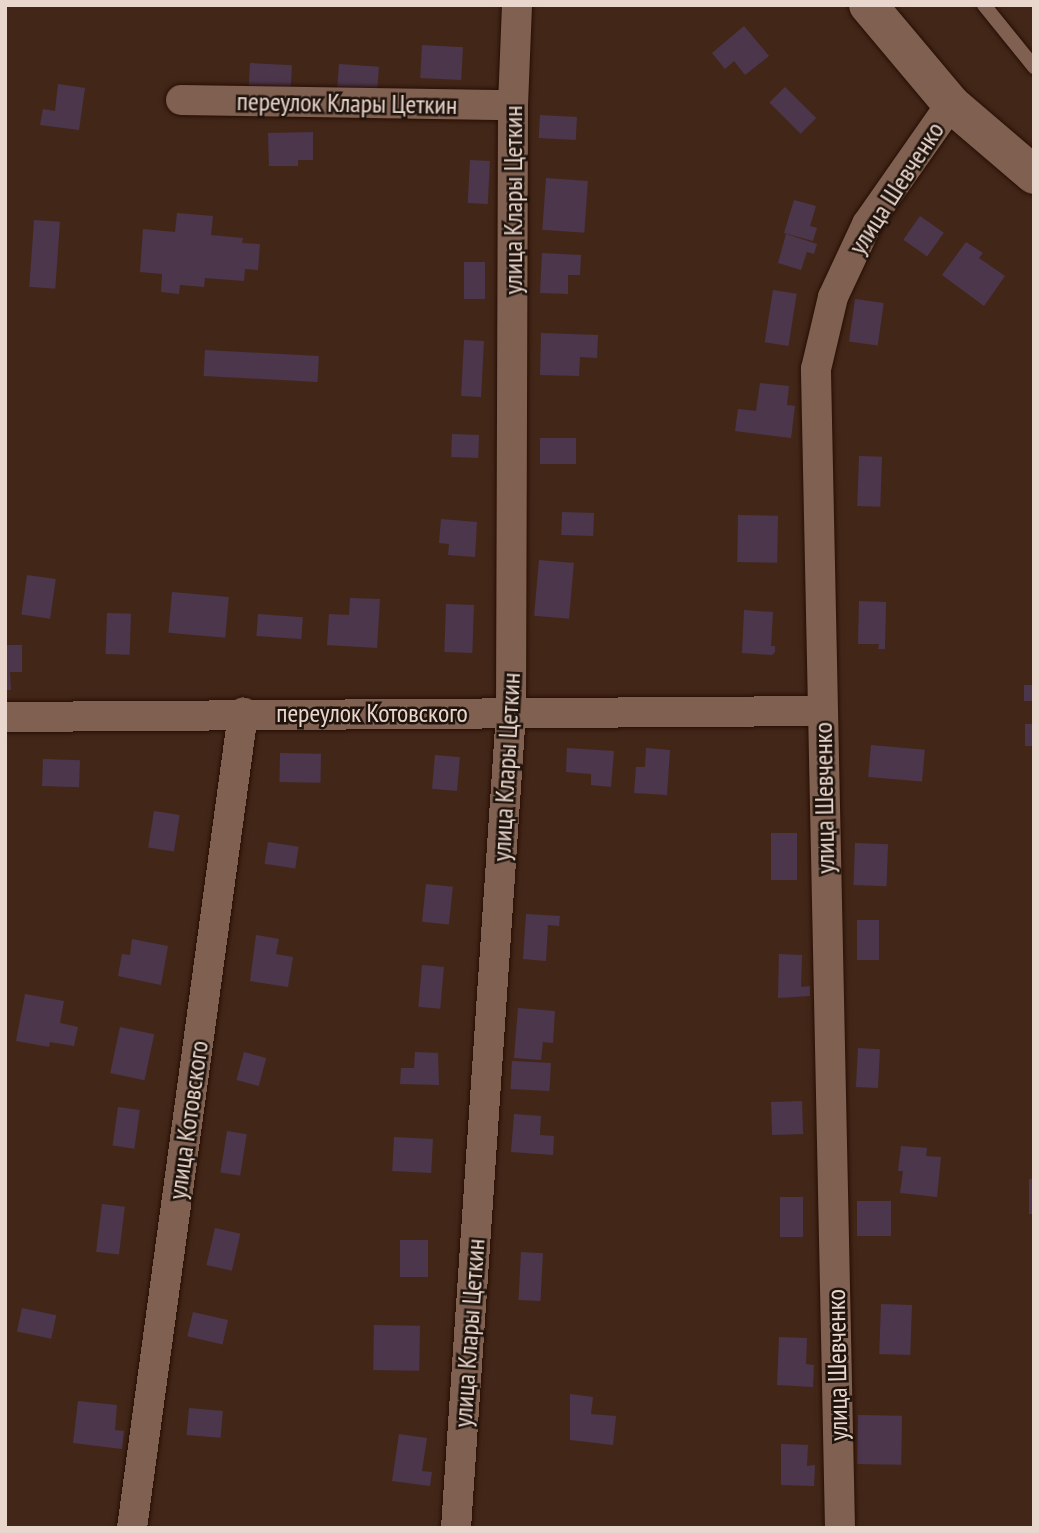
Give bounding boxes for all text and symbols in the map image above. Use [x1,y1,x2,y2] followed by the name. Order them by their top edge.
[236,85,458,121] street label: переулок Клары Цеткин
[497,106,529,294] street label: улица Клары Цеткин
[842,116,950,260] street label: улица Шевченко
[485,672,527,862] street label: улица Клары Цеткин
[276,697,468,729] street label: переулок Котовского
[807,722,841,874] street label: улица Шевченко
[161,1039,215,1201] street label: улица Котовского
[447,1238,491,1428] street label: улица Клары Цеткин
[820,1289,854,1441] street label: улица Шевченко

